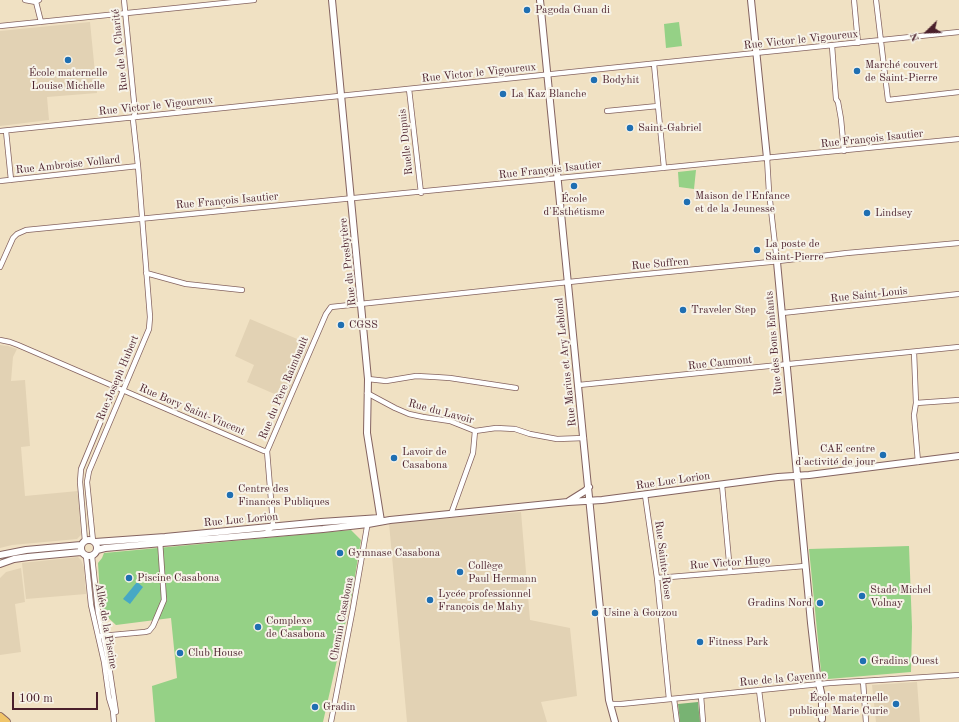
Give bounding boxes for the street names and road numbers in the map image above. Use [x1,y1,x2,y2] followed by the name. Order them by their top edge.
[109,8,131,92] street label: Rue de la Charité
[743,27,859,53] street label: Rue Victor le Vigoureux
[421,60,537,86] street label: Rue Victor le Vigoureux
[98,93,214,119] street label: Rue Victor le Vigoureux
[396,108,416,176] street label: Ruelle Dupuis
[820,127,924,151] street label: Rue François Isautier
[15,153,121,177] street label: Rue Ambroise Vollard
[498,158,602,182] street label: Rue François Isautier
[175,190,279,212] street label: Rue François Isautier
[337,217,359,307] street label: Rue du Presbytère
[631,255,689,273] street label: Rue Suffren
[830,284,908,306] street label: Rue Saint-Louis
[763,290,785,396] street label: Rue des Bons Enfants
[553,297,579,427] street label: Rue Marius et Ary Leblond
[94,333,142,423] street label: Rue Joseph Hubert
[256,335,312,441] street label: Rue du Père Raimbault
[687,353,753,373] street label: Rue Caumont
[137,382,247,438] street label: Rue Bory Saint-Vincent
[407,397,475,427] street label: Rue du Lavoir
[635,469,711,493] street label: Rue Luc Lorion
[203,510,279,530] street label: Rue Luc Lorion
[652,520,674,600] street label: Rue Sainte-Rose
[689,554,771,572] street label: Rue Victor Hugo
[327,576,357,662] street label: Chemin Casabona
[92,582,120,670] street label: Allée de la Piscine
[739,669,827,689] street label: Rue de la Cayenne

